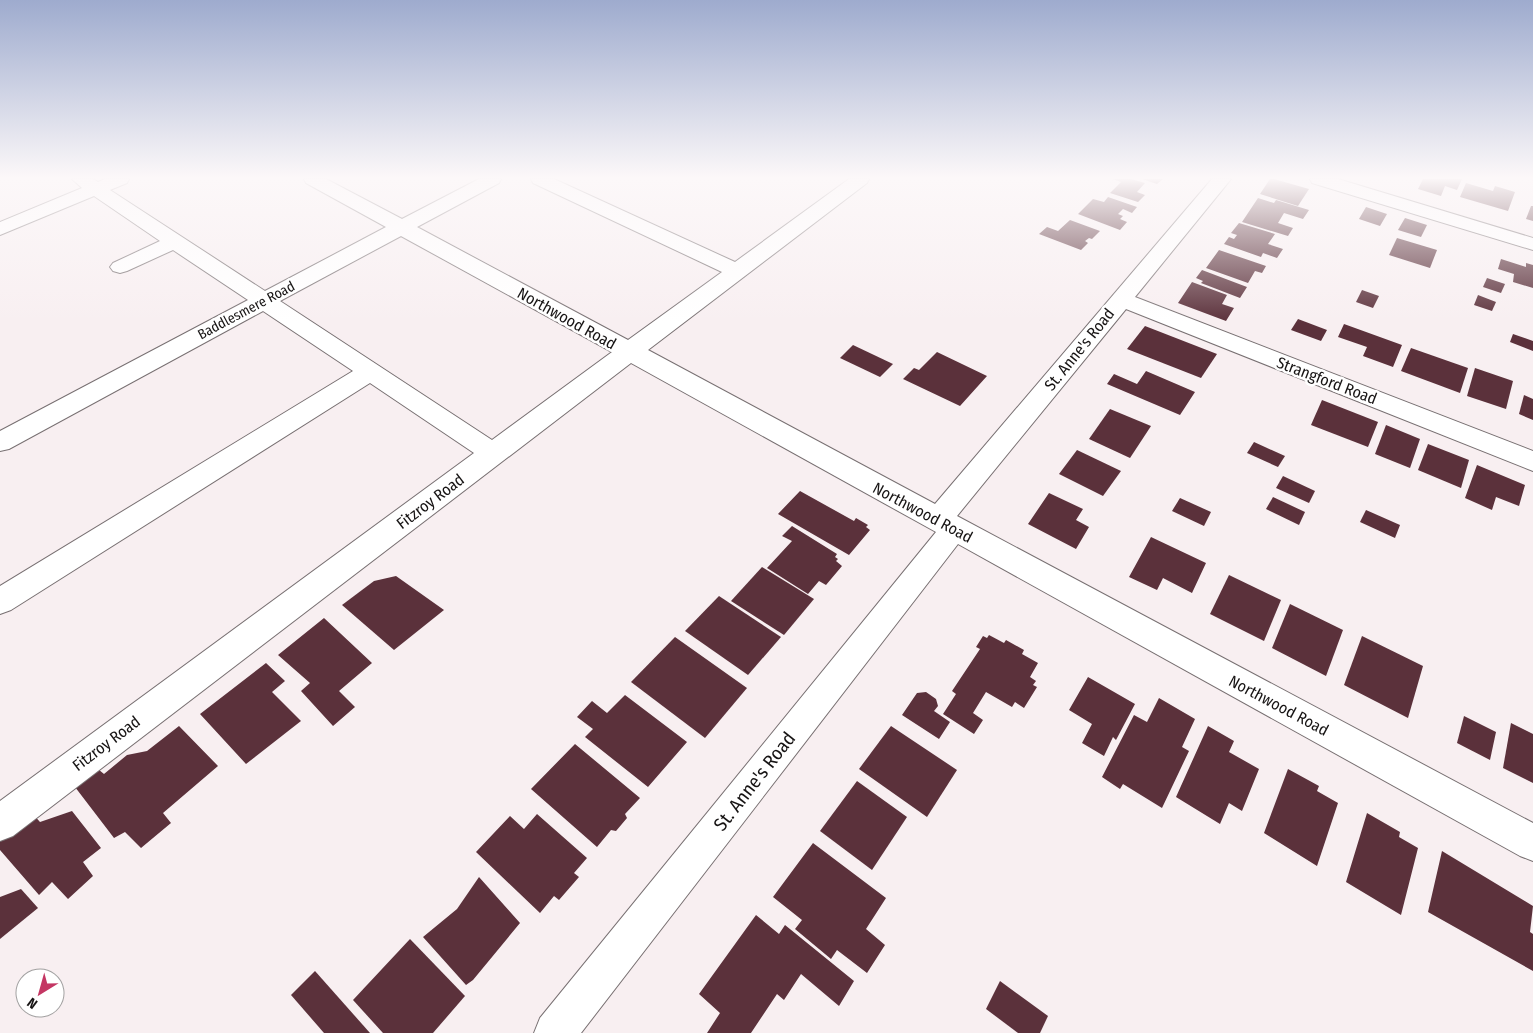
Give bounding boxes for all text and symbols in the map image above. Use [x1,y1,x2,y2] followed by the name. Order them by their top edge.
[195,278,298,343] street label: Baddlesmere Road
[514,283,620,353] street label: Northwood Road
[1040,304,1118,394] street label: St. Anne's Road
[1274,353,1380,408] street label: Strangford Road
[393,470,468,533] street label: Fitzroy Road
[870,478,976,547] street label: Northwood Road
[1226,671,1332,740] street label: Northwood Road
[69,712,144,775] street label: Fitzroy Road
[709,727,800,835] street label: St. Anne's Road
[15,968,65,1018] north arrow
[24,994,41,1012] text: N

